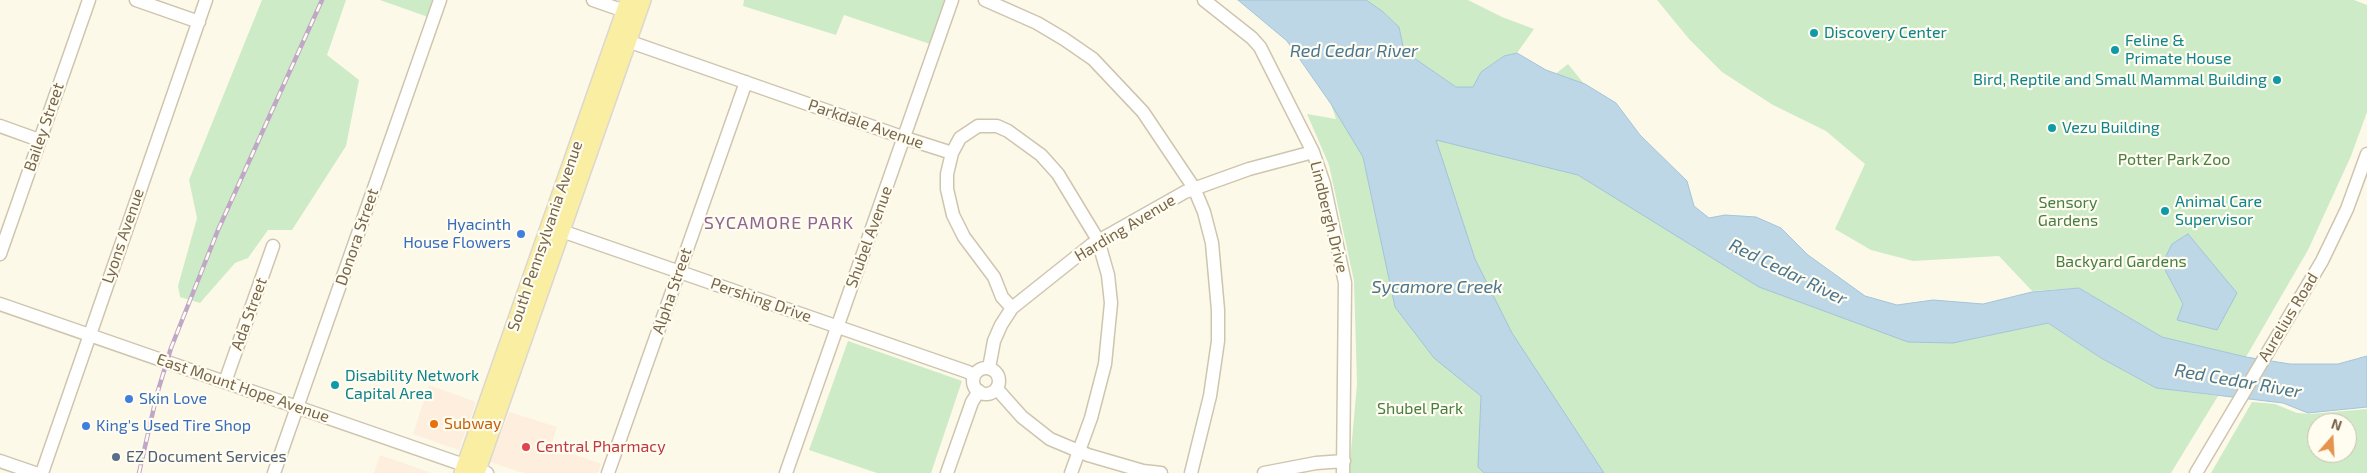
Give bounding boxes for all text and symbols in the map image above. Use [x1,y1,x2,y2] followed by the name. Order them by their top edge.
[1824,23,1947,43] place label: Discovery Center
[1808,27,1820,39] marker: Discovery Center
[2125,31,2231,69] place label: Feline & Primate House
[1290,40,1418,62] water label: Red Cedar River
[2109,44,2121,56] marker: Feline & Primate House
[1973,70,2267,90] place label: Bird, Reptile and Small Mammal Building
[2271,74,2283,86] marker: Bird, Reptile and Small Mammal Building
[20,80,68,174] street label: Bailey Street
[806,95,926,153] street label: Parkdale Avenue
[2062,118,2160,138] place label: Vezu Building
[2046,122,2058,134] marker: Vezu Building
[503,138,587,334] street label: South Pennsylvania Avenue
[2118,150,2230,170] park label: Potter Park Zoo
[1306,159,1352,275] street label: Lindbergh Drive
[842,183,896,291] street label: Shubel Avenue
[98,186,148,286] street label: Lyons Avenue
[331,186,383,288] street label: Donora Street
[1071,190,1179,266] street label: Harding Avenue
[2175,192,2262,230] place label: Animal Care Supervisor
[2038,193,2098,231] park label: Sensory Gardens
[2159,205,2171,217] marker: Animal Care Supervisor
[702,212,856,234] district label: SYCAMORE PARK
[403,215,511,253] place label: Hyacinth House Flowers
[515,228,527,240] marker: Hyacinth House Flowers
[1726,234,1850,310] water label: Red Cedar River
[648,245,696,337] street label: Alpha Street
[2055,252,2187,272] park label: Backyard Gardens
[2254,269,2322,365] street label: Aurelius Road
[708,274,814,326] street label: Pershing Drive
[227,275,271,353] street label: Ada Street
[1372,276,1502,298] water label: Sycamore Creek
[154,349,332,427] street label: East Mount Hope Avenue
[2173,359,2303,403] water label: Red Cedar River
[345,366,479,404] place label: Disability Network Capital Area
[329,379,341,391] marker: Disability Network Capital Area
[139,389,207,409] place label: Skin Love
[123,393,135,405] marker: Skin Love
[1377,399,1463,419] park label: Shubel Park
[2307,413,2357,463] north arrow
[444,414,502,434] place label: Subway
[2329,415,2344,434] text: N
[96,416,251,436] place label: King's Used Tire Shop
[428,418,440,430] marker: Subway
[80,420,92,432] marker: King's Used Tire Shop
[536,437,666,457] place label: Central Pharmacy
[520,441,532,453] marker: Central Pharmacy
[126,447,287,467] place label: EZ Document Services
[110,451,122,463] marker: EZ Document Services

